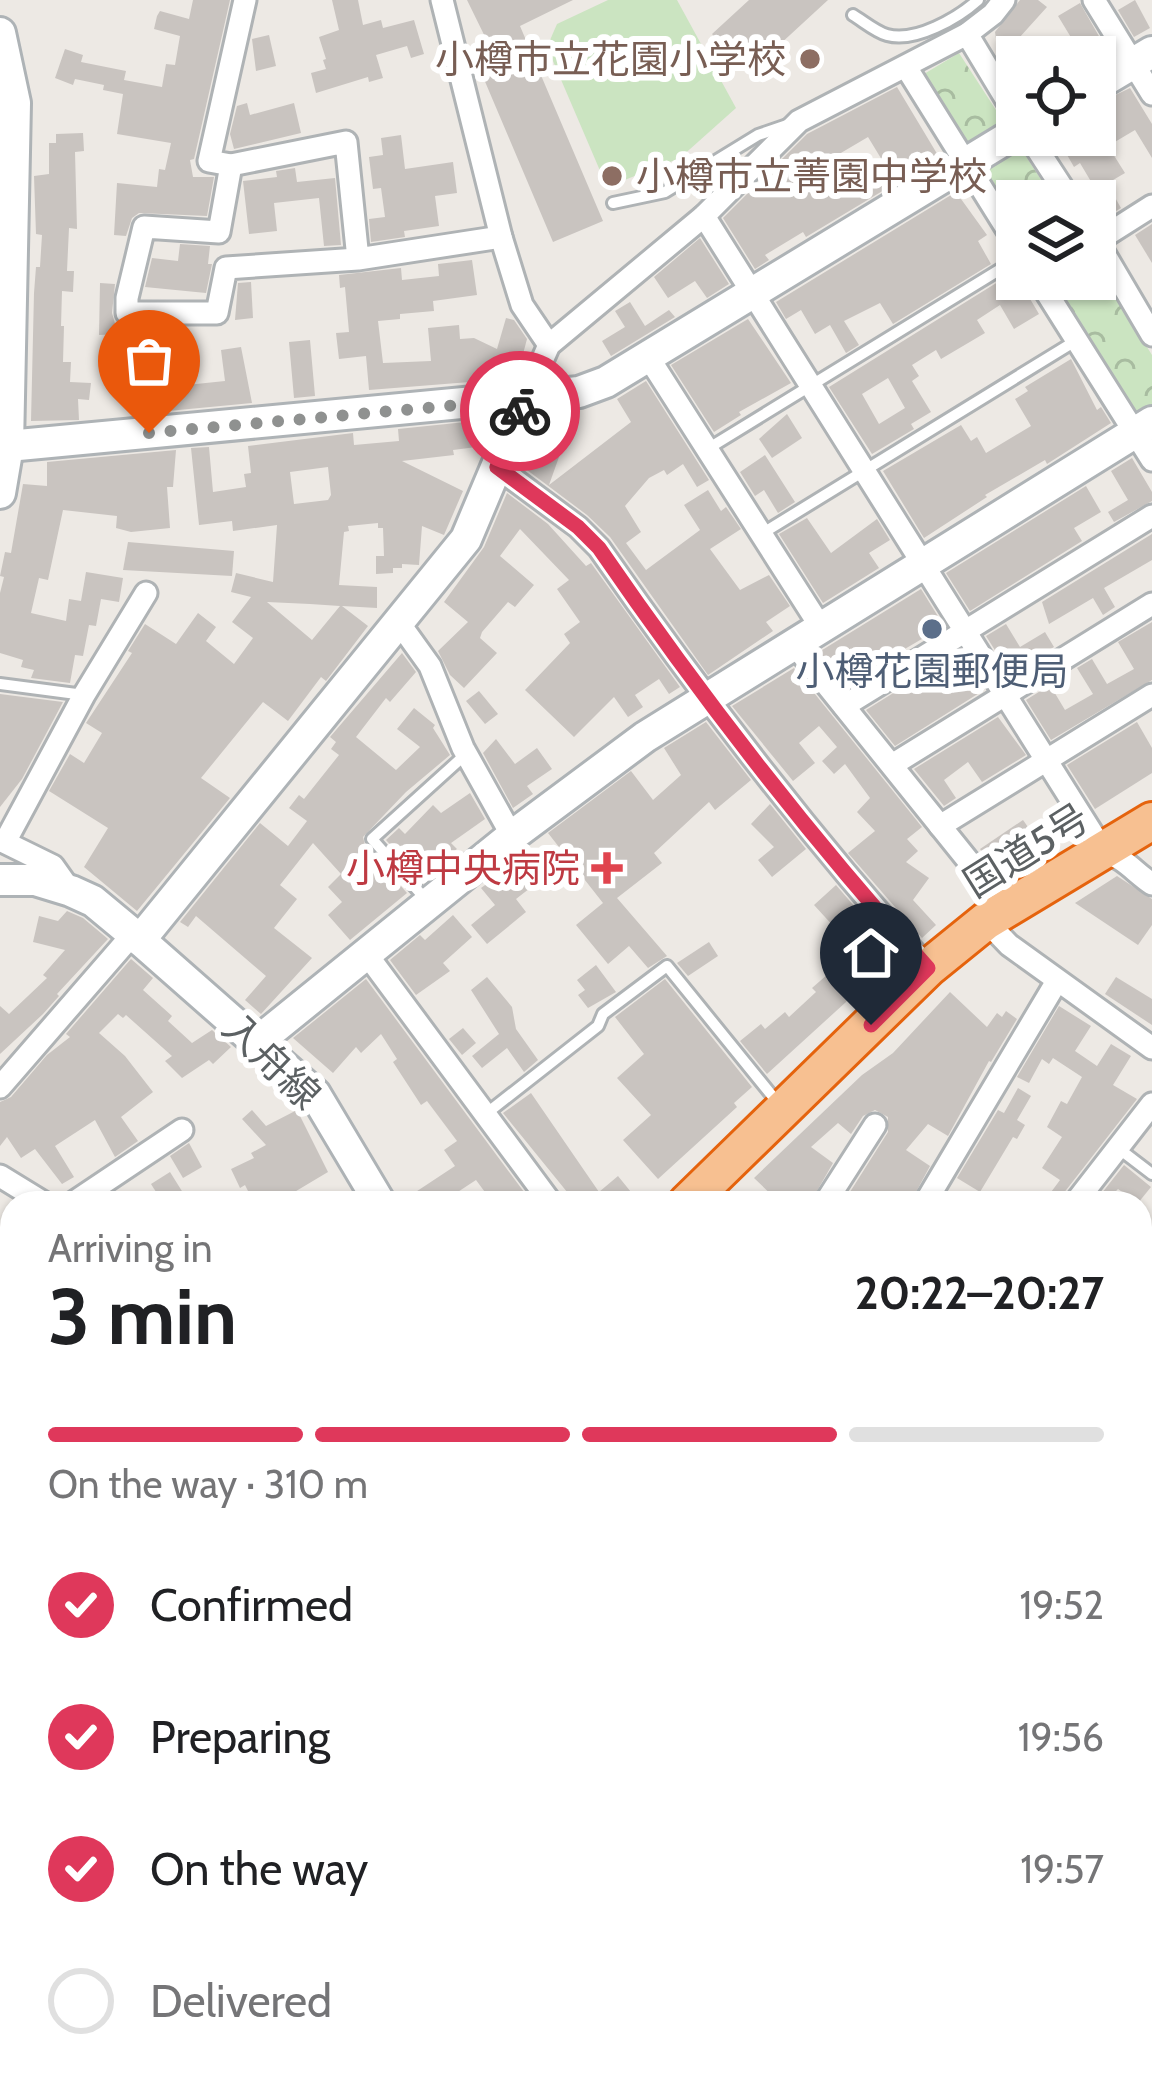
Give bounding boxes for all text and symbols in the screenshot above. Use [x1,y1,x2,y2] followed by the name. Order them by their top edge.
[435,35,786,83] place label: 小樽市立花園小学校
[996,36,1116,300] map controls
[996,36,1116,156] button: locate
[797,46,823,72] marker: 小樽市立花園小学校
[636,152,987,200] place label: 小樽市立菁園中学校
[599,163,625,189] marker: 小樽市立菁園中学校
[996,180,1116,300] button: layers
[98,310,200,433] pin
[116,328,182,394] icon: bag
[460,351,580,471] courier
[487,378,553,444] icon: bike
[919,616,945,642] marker: 小樽花園郵便局
[795,647,1069,695] place label: 小樽花園郵便局
[955,793,1097,907] street label: 国道5号
[346,844,580,892] place label: 小樽中央病院
[591,852,623,884] marker: 小樽中央病院
[820,902,922,1025] pin
[838,920,904,986] icon: home
[213,1003,331,1119] street label: 入舟線
[48,1224,212,1272] text: Arriving in
[855,1266,1104,1320] text: 20:22–20:27
[48,1269,237,1364] text: 3 min
[48,1460,368,1508] text: On the way · 310 m
[48,1572,114,1638] icon: check
[150,1578,353,1632] text: Confirmed
[1019,1581,1104,1629] text: 19:52
[48,1704,114,1770] icon: check
[150,1710,330,1764] text: Preparing
[1018,1713,1104,1761] text: 19:56
[48,1836,114,1902] icon: check
[150,1842,368,1896] text: On the way
[1020,1845,1104,1893] text: 19:57
[150,1974,332,2028] text: Delivered

